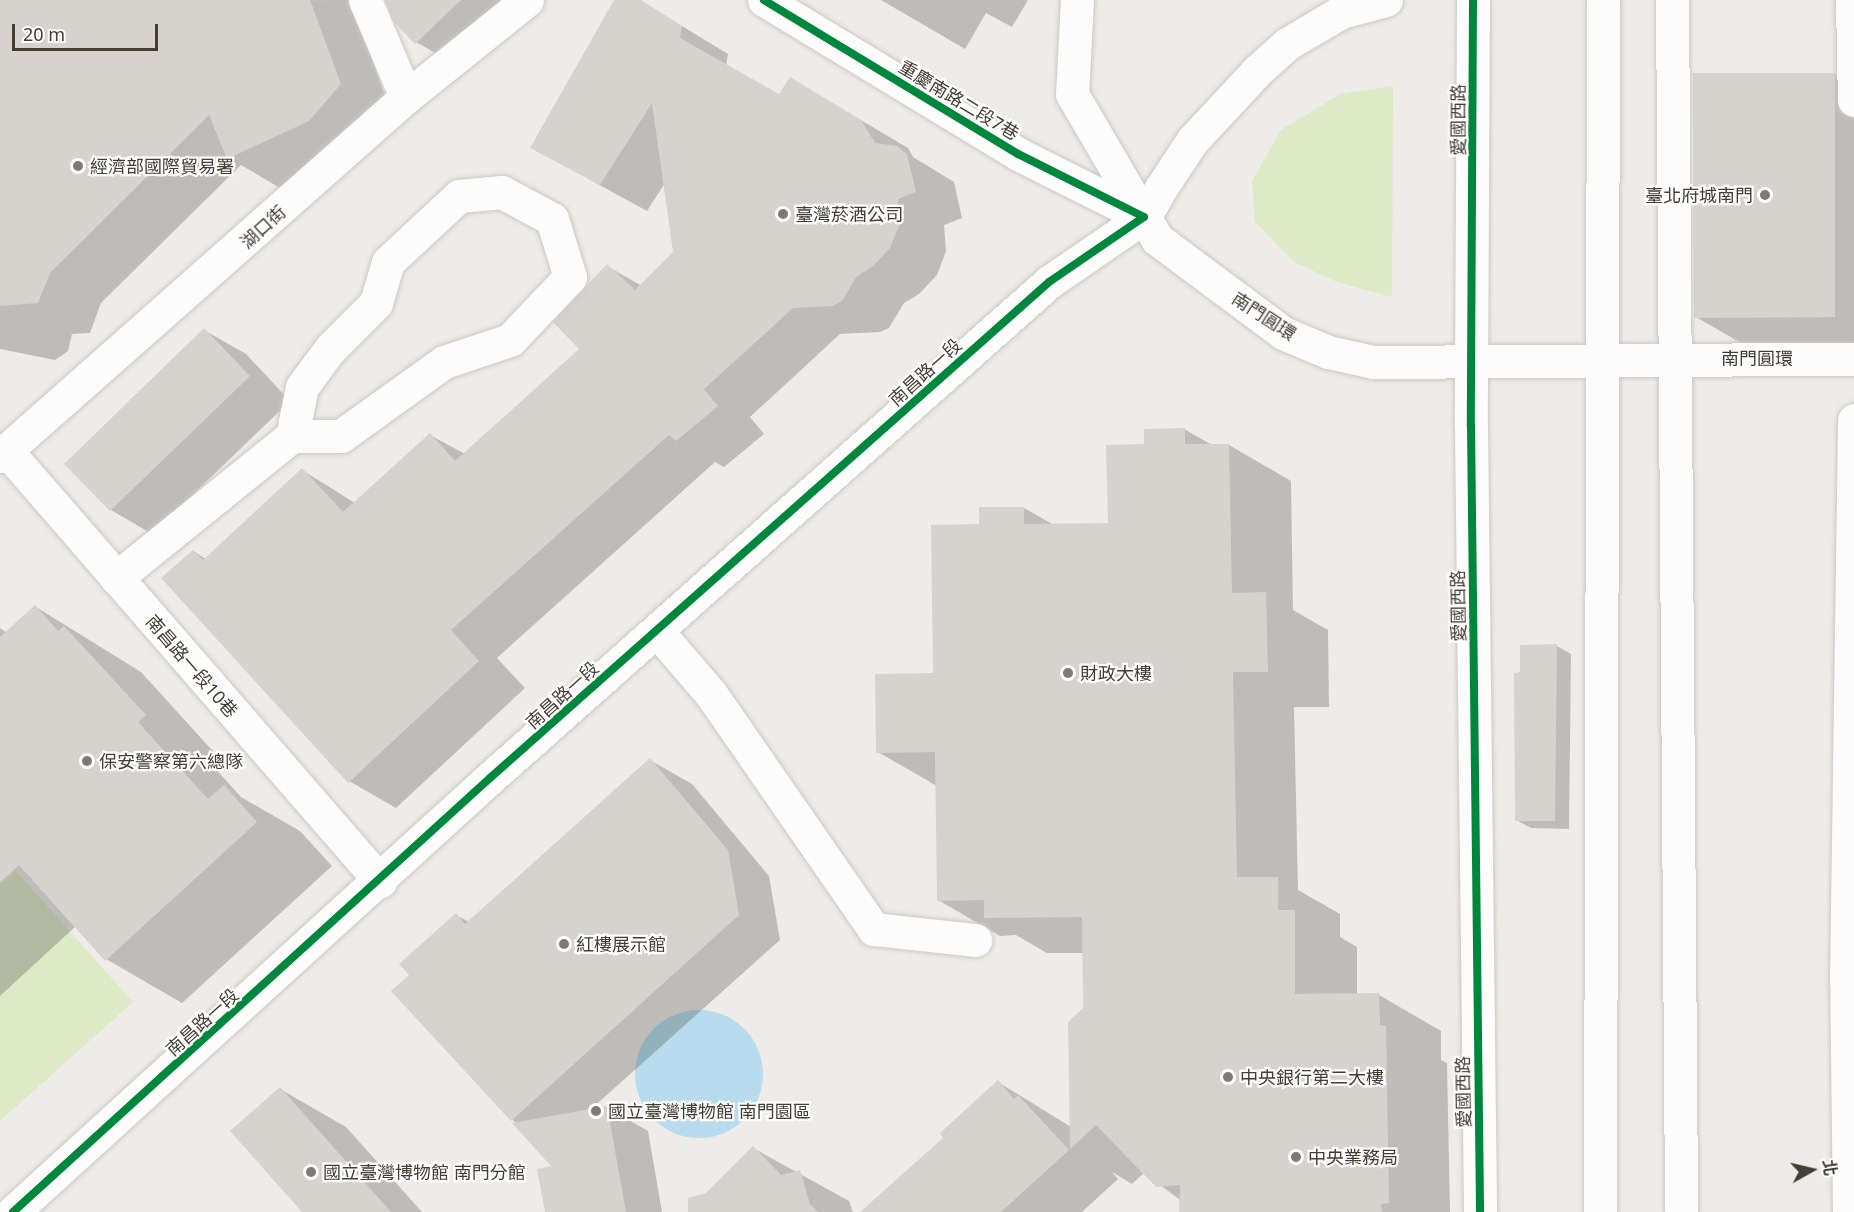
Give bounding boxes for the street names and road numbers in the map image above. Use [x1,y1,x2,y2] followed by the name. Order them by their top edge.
[895,56,1023,144] street label: 重慶南路二段7巷
[1447,84,1469,156] street label: 愛國西路
[236,201,290,253] street label: 湖口街
[1228,287,1300,345] street label: 南門圓環
[884,334,966,410] street label: 南昌路一段
[1721,347,1793,369] street label: 南門圓環
[1447,570,1469,642] street label: 愛國西路
[142,610,242,722] street label: 南昌路一段10巷
[521,657,603,733] street label: 南昌路一段
[161,984,243,1060] street label: 南昌路一段
[1452,1056,1474,1128] street label: 愛國西路

